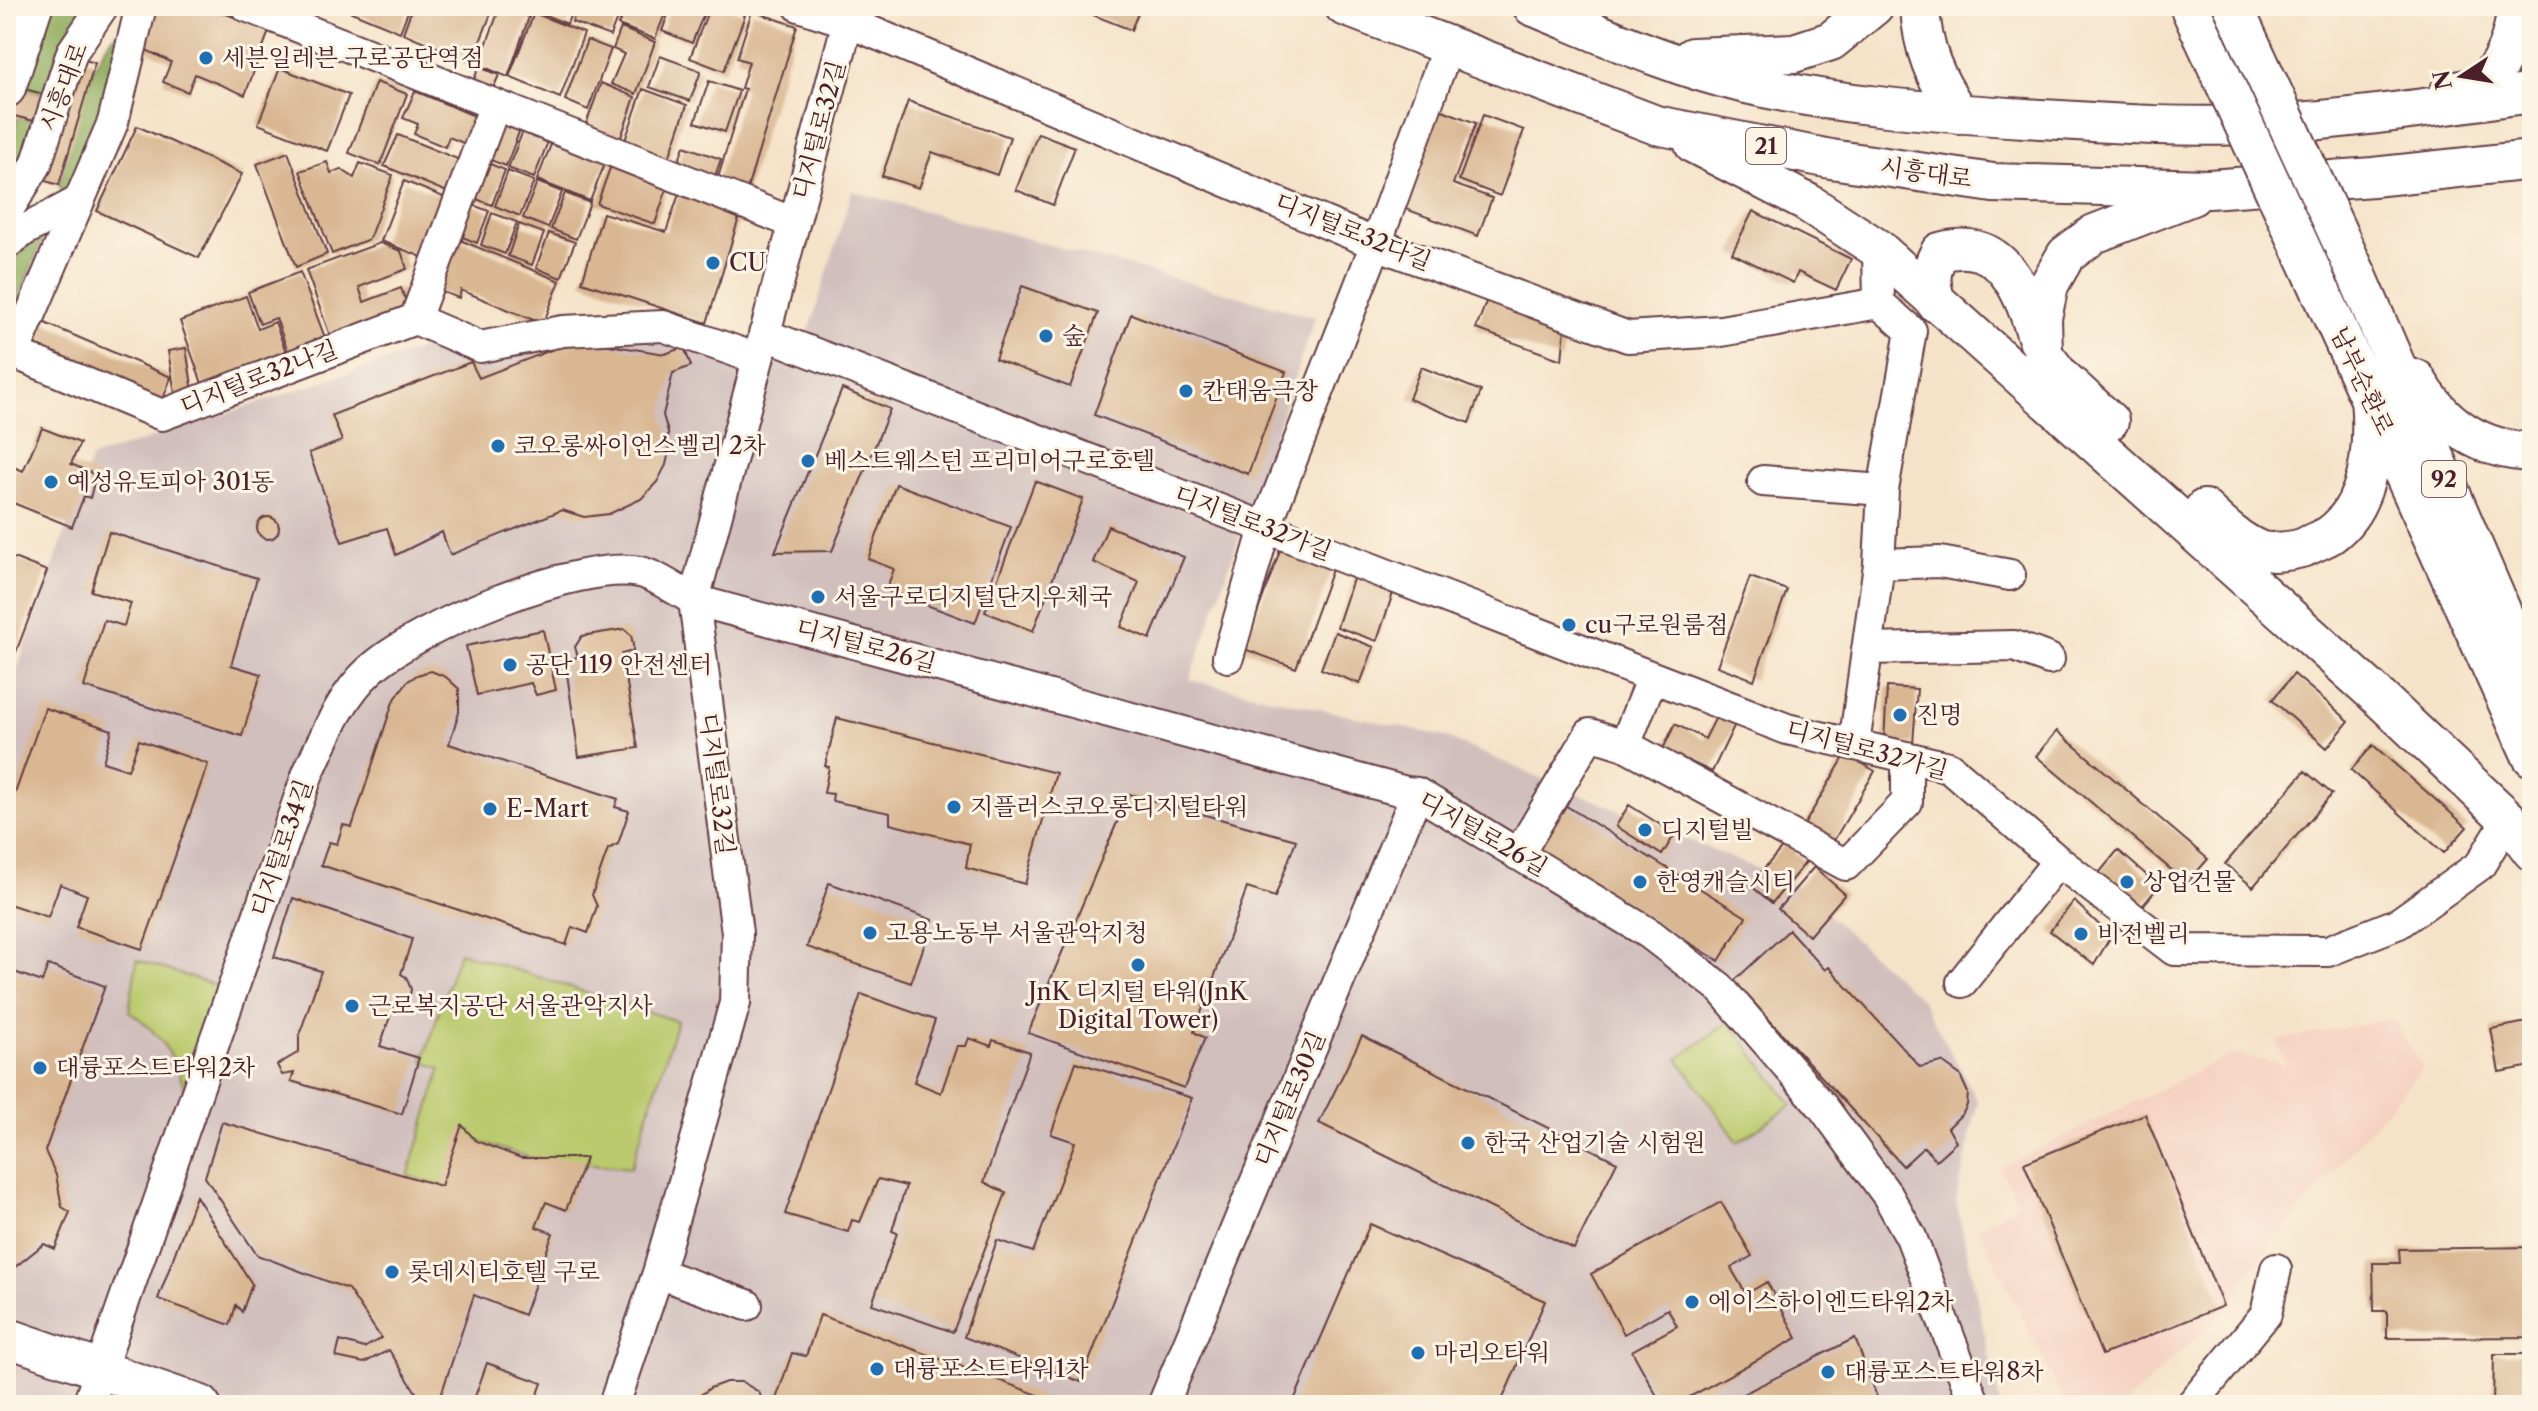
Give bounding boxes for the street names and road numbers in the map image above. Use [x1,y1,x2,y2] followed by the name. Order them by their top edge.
[33,38,94,135] street label: 시흥대로
[786,57,851,203] street label: 디지털로32길
[1746,128,1786,164] road number: 21
[1878,152,1974,193] street label: 시흥대로
[1271,187,1436,276] street label: 디지털로32다길
[2325,322,2400,439] street label: 남부순환로
[176,334,342,421] street label: 디지털로32나길
[2422,461,2466,497] road number: 92
[1170,479,1336,566] street label: 디지털로32가길
[793,613,939,678] street label: 디지털로26길
[694,711,741,857] street label: 디지털로32길
[1783,714,1951,785] street label: 디지털로32가길
[245,776,319,920] street label: 디지털로34길
[1414,785,1553,882] street label: 디지털로26길
[1248,1027,1331,1171] street label: 디지털로30길

